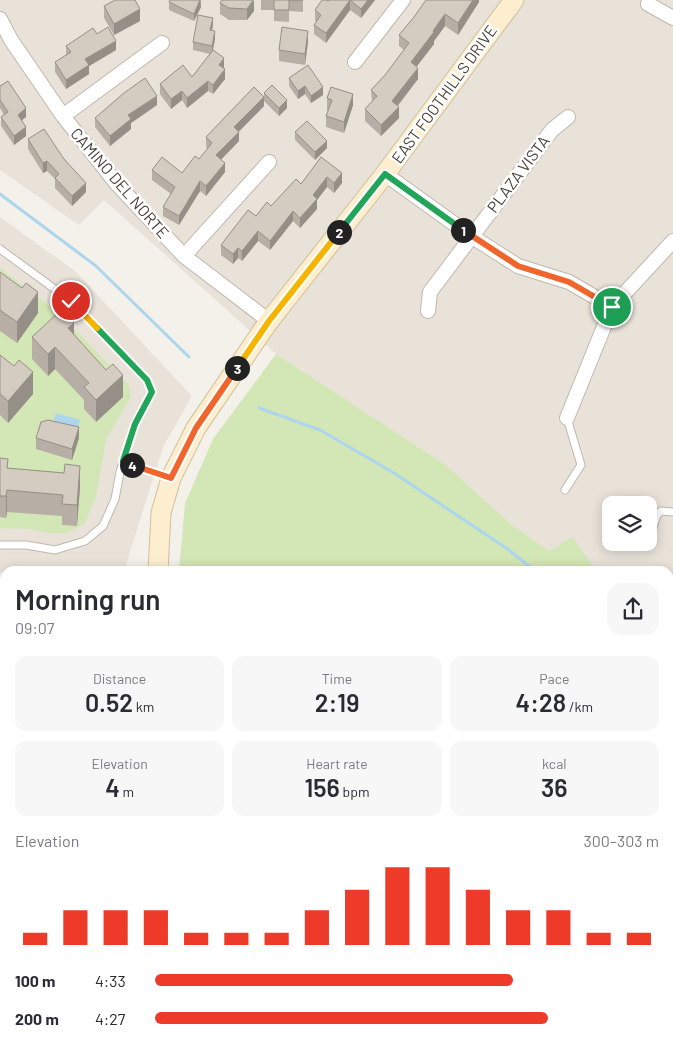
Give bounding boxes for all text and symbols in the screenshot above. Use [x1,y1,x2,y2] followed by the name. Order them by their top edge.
[387,21,500,166] street label: EAST FOOTHILLS DRIVE
[67,124,174,242] street label: CAMINO DEL NORTE
[482,131,553,216] street label: PLAZA VISTA
[450,218,476,242] pin: 1
[326,220,352,244] pin: 2
[461,222,466,239] text: 1
[336,224,343,241] text: 2
[50,280,92,322] pin
[591,286,633,328] pin
[57,287,85,315] icon: check
[598,293,626,321] icon: arrive
[224,356,250,380] pin: 3
[234,360,241,377] text: 3
[120,452,144,478] pin: 4
[128,457,137,474] text: 4
[602,496,657,551] map controls
[602,496,657,551] button: layers
[15,582,161,616] text: Morning run
[607,583,659,635] button: share
[15,618,54,637] text: 09:07
[93,670,146,687] text: Distance
[322,670,352,687] text: Time
[539,670,569,687] text: Pace
[85,687,133,717] text: 0.52
[315,687,359,717] text: 2:19
[516,687,566,717] text: 4:28
[133,698,154,715] text: km
[566,698,593,715] text: /km
[91,755,148,772] text: Elevation
[306,755,368,772] text: Heart rate
[542,755,567,772] text: kcal
[105,772,120,802] text: 4
[304,772,340,802] text: 156
[541,772,568,802] text: 36
[120,783,134,800] text: m
[340,783,370,800] text: bpm
[15,831,79,850] text: Elevation
[584,831,659,850] text: 300–303 m
[15,971,55,990] text: 100 m
[95,971,126,990] text: 4:33
[15,1009,59,1028] text: 200 m
[95,1009,125,1028] text: 4:27

